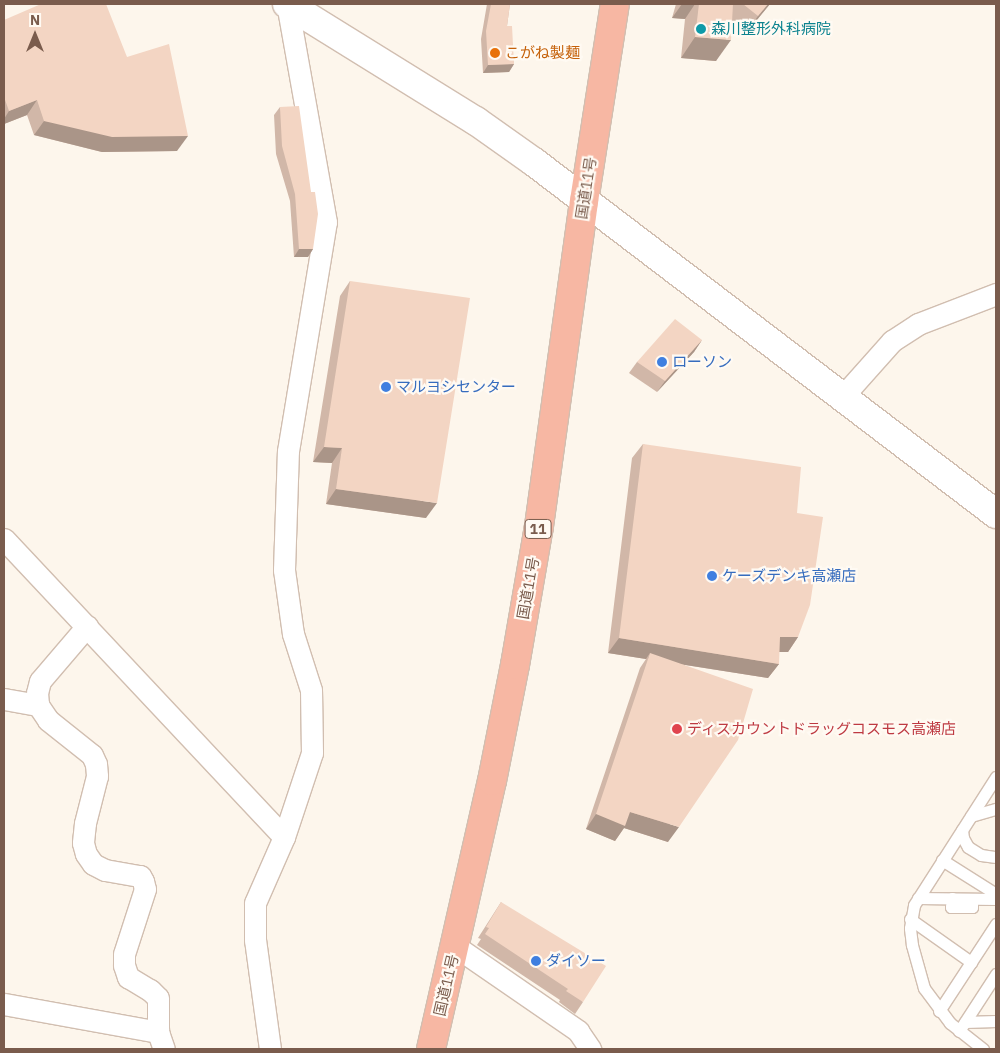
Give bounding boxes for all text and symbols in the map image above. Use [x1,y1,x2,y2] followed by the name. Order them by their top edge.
[10,10,60,60] north arrow
[30,11,40,29] text: N
[711,20,831,38] place label: 森川整形外科病院
[695,23,707,35] marker: 森川整形外科病院
[505,44,580,62] place label: こがね製麺
[489,47,501,59] marker: こがね製麺
[572,155,600,221] street label: 国道11号
[672,353,732,371] place label: ローソン
[656,356,668,368] marker: ローソン
[396,378,516,396] place label: マルヨシセンター
[380,381,392,393] marker: マルヨシセンター
[524,518,552,540] road number: 11
[514,555,542,621] street label: 国道11号
[722,567,857,585] place label: ケーズデンキ高瀬店
[706,570,718,582] marker: ケーズデンキ高瀬店
[687,720,957,738] place label: ディスカウントドラッグコスモス高瀬店
[671,723,683,735] marker: ディスカウントドラッグコスモス高瀬店
[430,952,462,1018] street label: 国道11号
[546,952,606,970] place label: ダイソー
[530,955,542,967] marker: ダイソー

